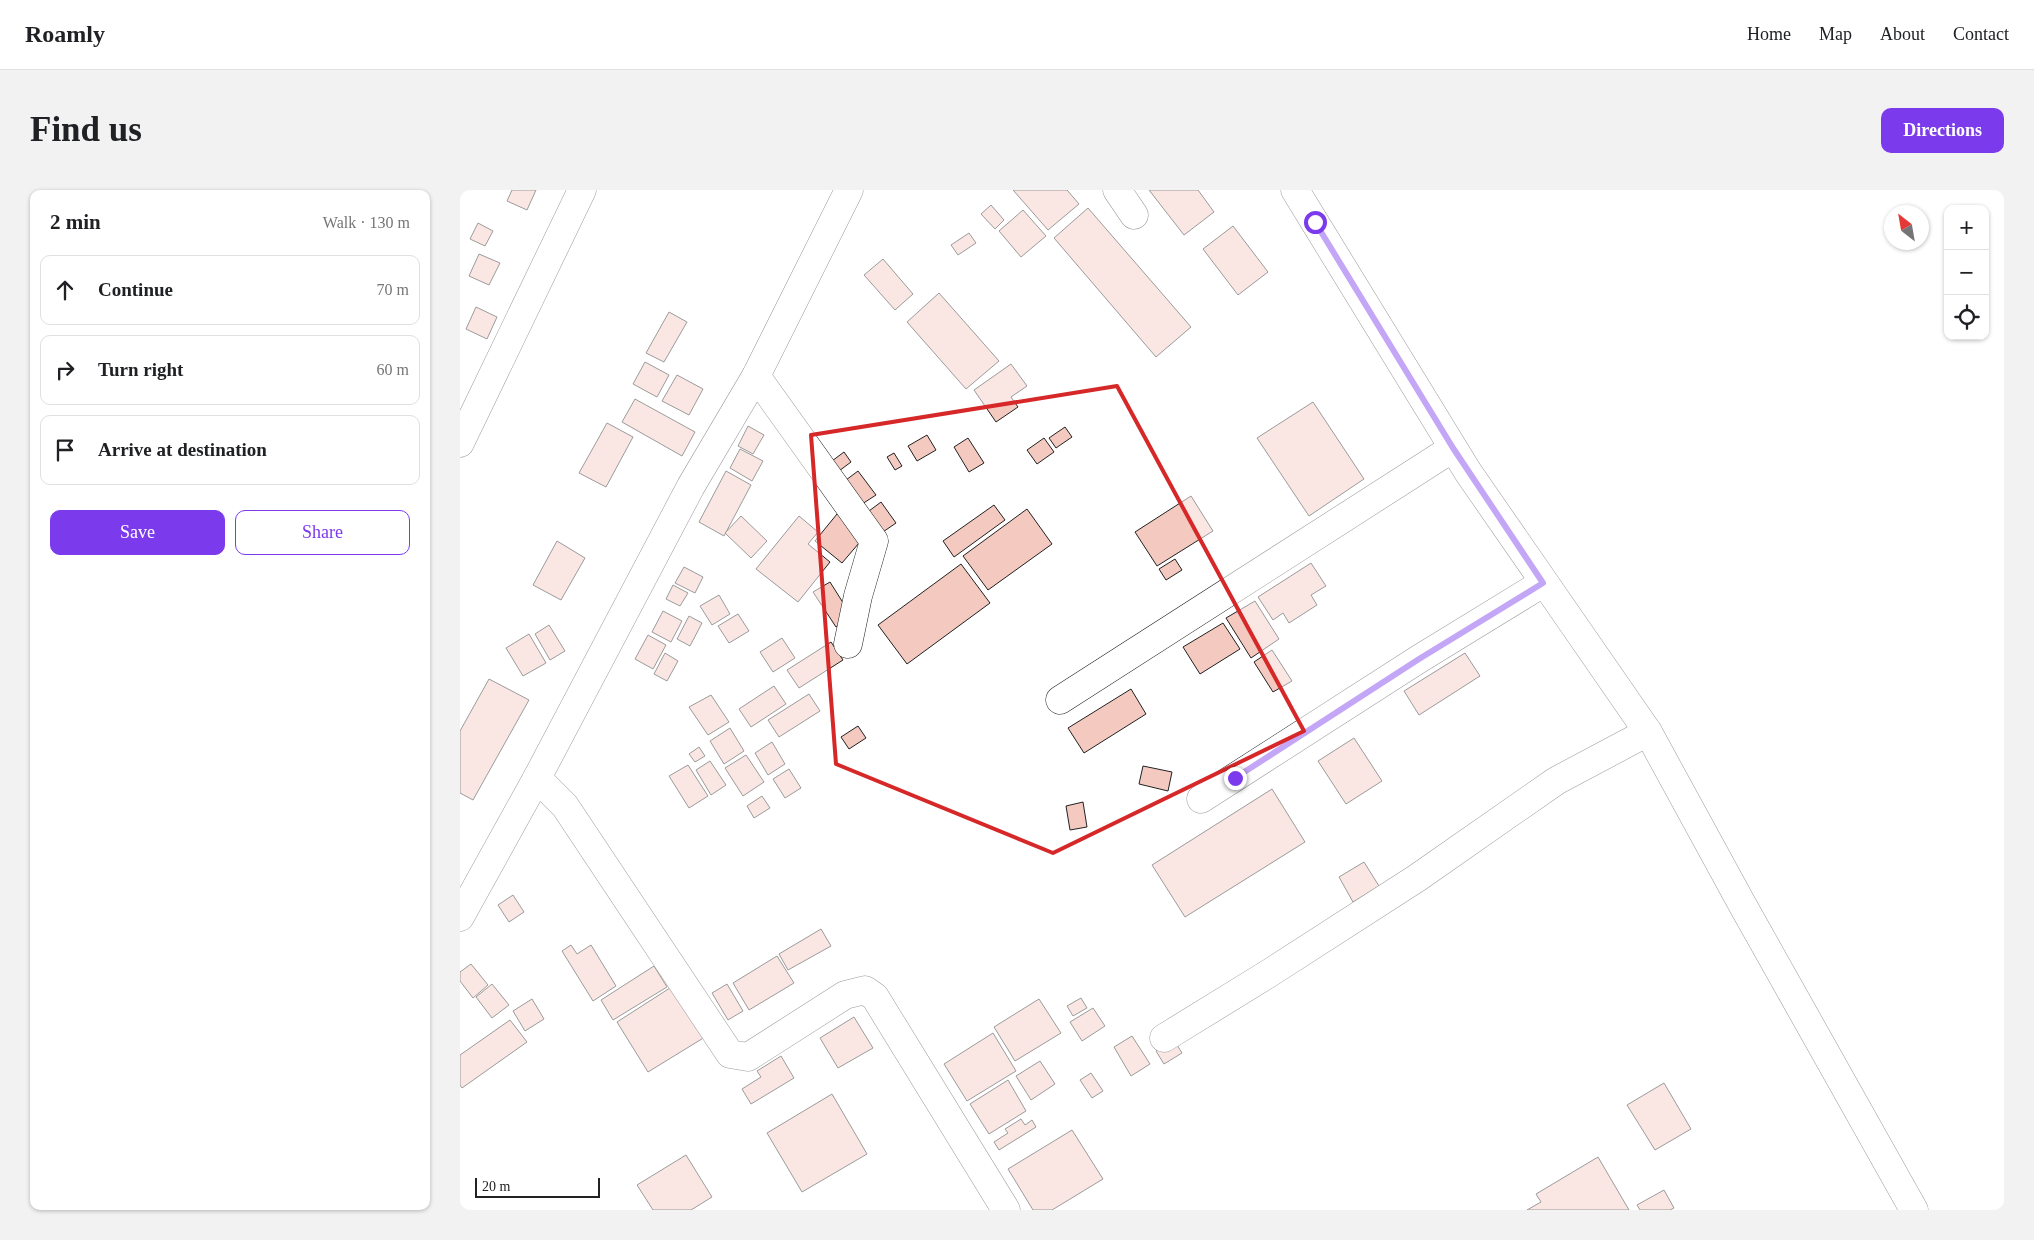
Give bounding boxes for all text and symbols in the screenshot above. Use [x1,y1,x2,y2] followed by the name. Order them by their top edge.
[25,21,105,47] text: Roamly
[1747,24,1791,44] text: Home
[1819,24,1852,44] text: Map
[1880,24,1925,44] text: About
[1953,24,2009,44] text: Contact
[1881,108,2004,153] button: Directions
[30,110,142,149] text: Find us
[1884,205,1929,250] north arrow
[1944,205,1989,340] map controls
[1944,205,1989,250] button: +
[50,210,101,234] text: 2 min
[1304,211,1327,234] route start
[323,214,410,231] text: Walk · 130 m
[1944,250,1989,295] button: −
[51,276,79,304] icon: ahead
[98,279,173,300] text: Continue
[377,281,409,298] text: 70 m
[1944,295,1989,340] button: locate
[51,356,79,384] icon: right
[98,359,183,380] text: Turn right
[377,361,409,378] text: 60 m
[51,436,79,464] icon: arrive
[98,439,267,460] text: Arrive at destination
[50,510,225,555] button: Save
[235,510,410,555] button: Share
[1224,767,1247,790] route end
[475,1175,600,1198] scale bar
[482,1179,510,1194] text: 20 m

